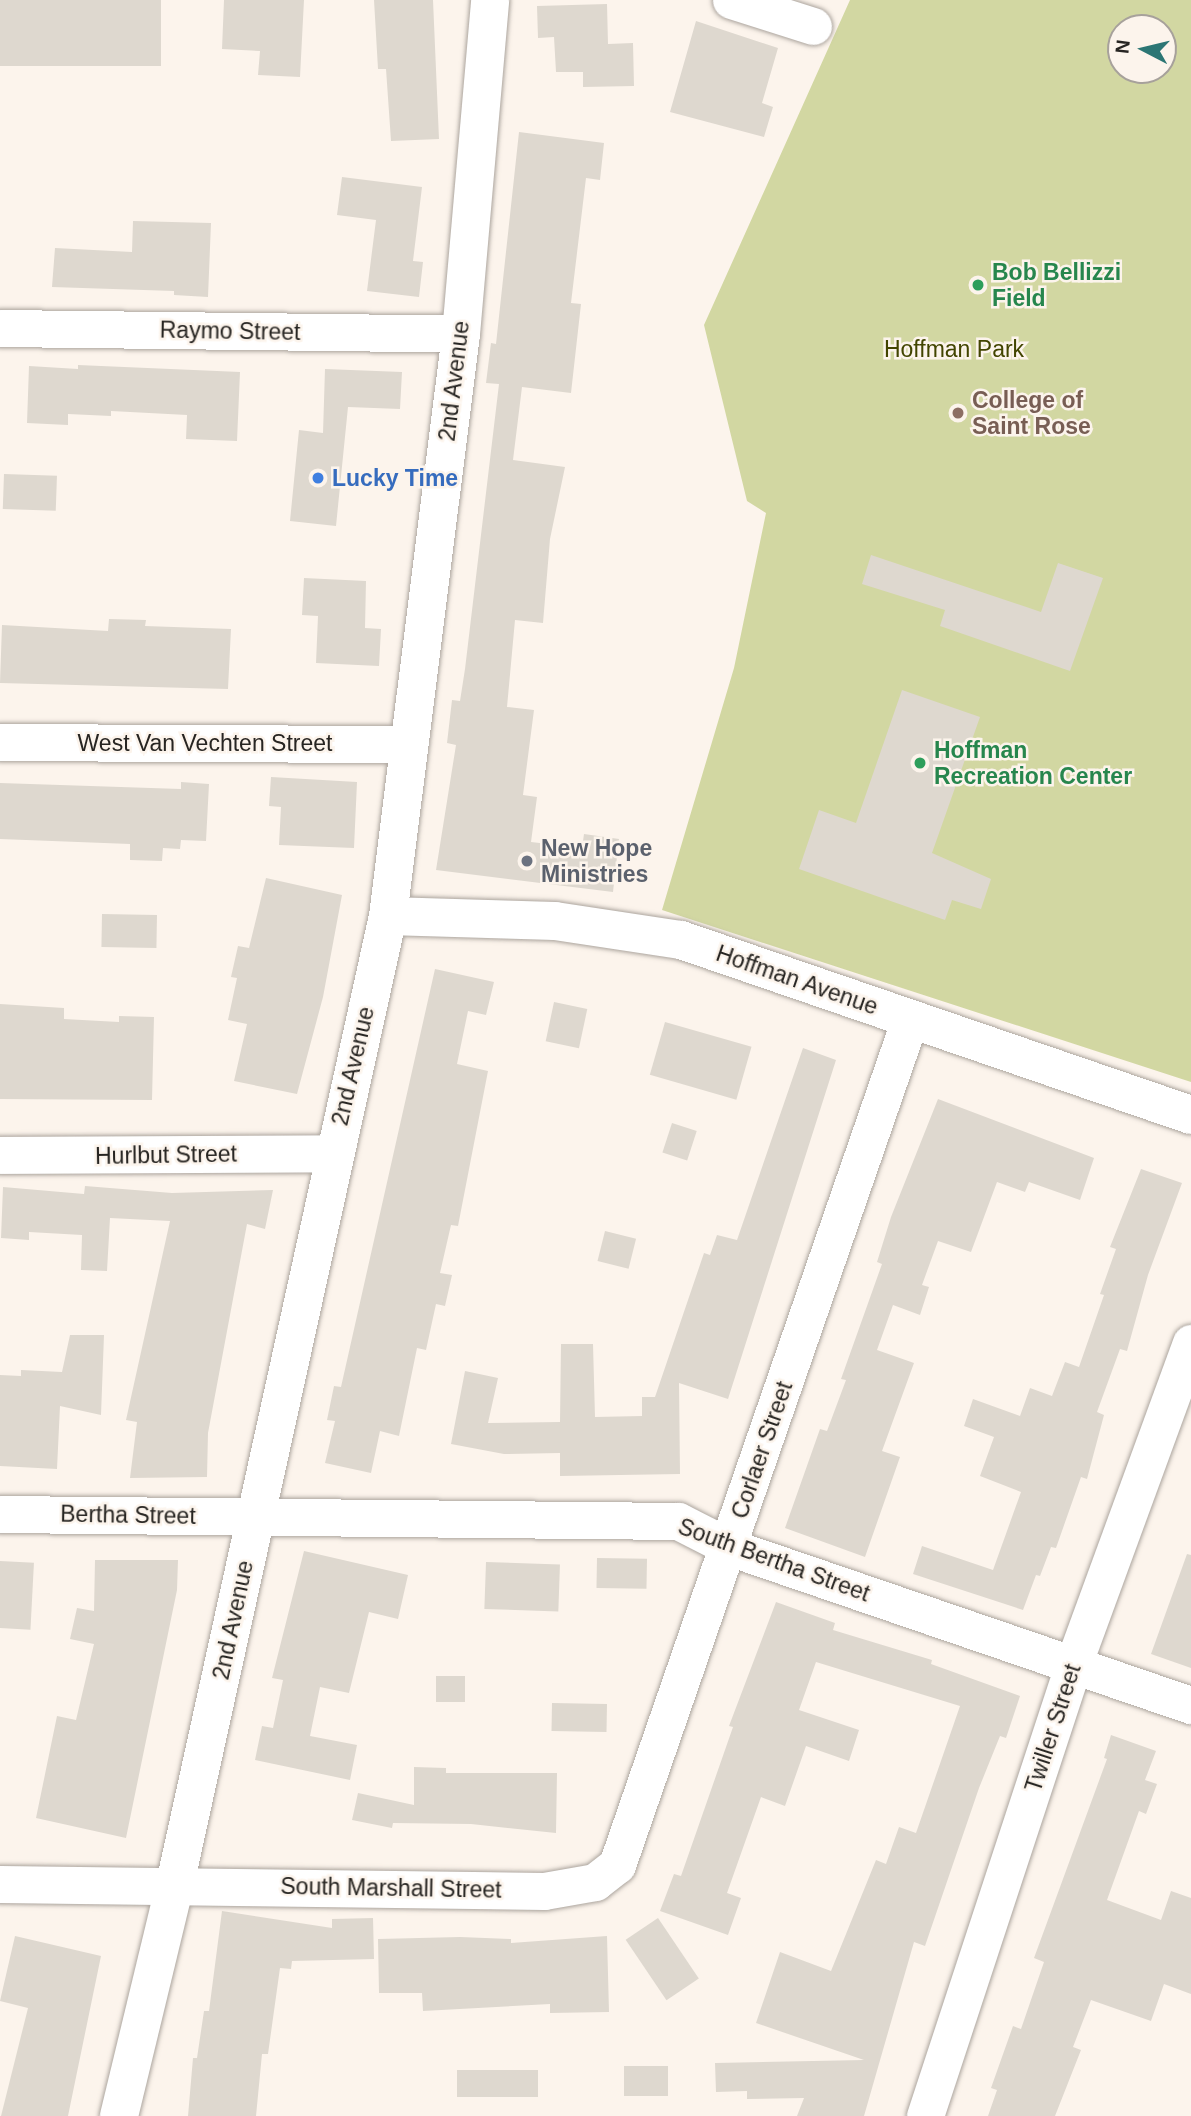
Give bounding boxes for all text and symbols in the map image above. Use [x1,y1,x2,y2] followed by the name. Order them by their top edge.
[1107,14,1177,84] north arrow
[1111,39,1134,55] text: N
[992,258,1121,312] place label: Bob Bellizzi Field
[970,277,986,293] marker: Bob Bellizzi Field
[159,316,301,346] street label: Raymo Street
[433,319,475,443] street label: 2nd Avenue
[884,335,1024,363] park label: Hoffman Park
[972,386,1091,440] place label: College of Saint Rose
[950,405,966,421] marker: College of Saint Rose
[332,464,458,492] place label: Lucky Time
[310,470,326,486] marker: Lucky Time
[78,729,332,757] street label: West Van Vechten Street
[934,736,1132,790] place label: Hoffman Recreation Center
[912,755,928,771] marker: Hoffman Recreation Center
[541,834,652,888] place label: New Hope Ministries
[519,853,535,869] marker: New Hope Ministries
[712,939,882,1021] street label: Hoffman Avenue
[326,1003,380,1129] street label: 2nd Avenue
[95,1140,237,1170] street label: Hurlbut Street
[726,1378,798,1522] street label: Corlaer Street
[60,1500,196,1530] street label: Bertha Street
[674,1512,874,1608] street label: South Bertha Street
[207,1557,259,1683] street label: 2nd Avenue
[1019,1661,1087,1795] street label: Twiller Street
[280,1872,502,1904] street label: South Marshall Street

